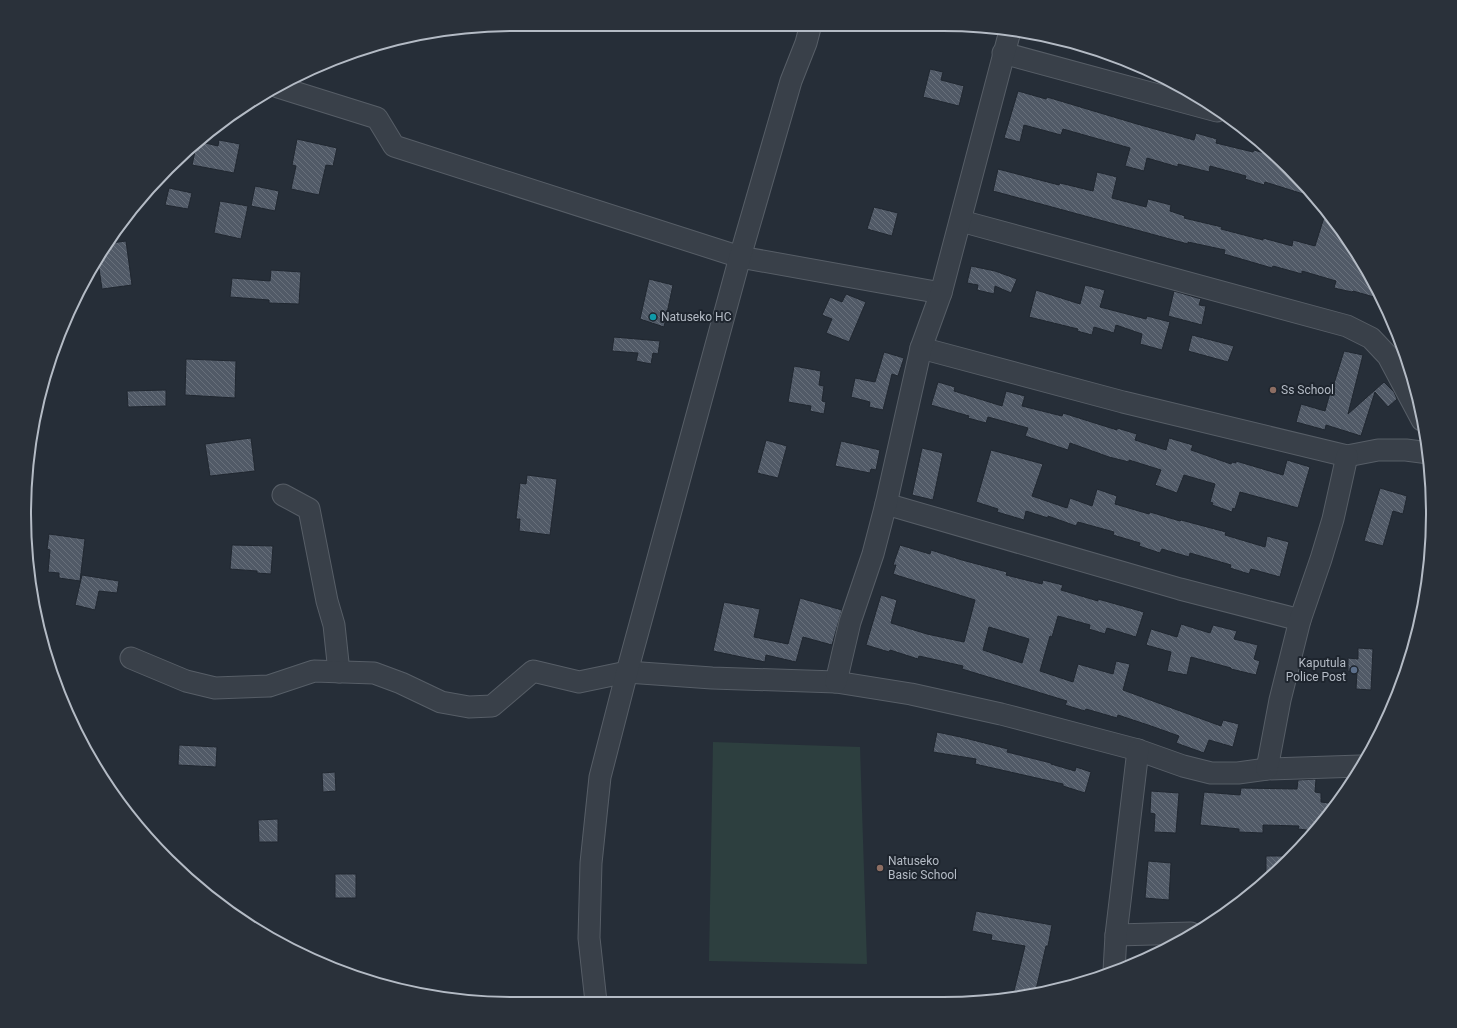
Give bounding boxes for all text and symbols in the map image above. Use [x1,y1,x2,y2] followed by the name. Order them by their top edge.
[661,310,732,324] place label: Natuseko HC
[648,312,658,322] marker: Natuseko HC
[1281,383,1334,397] place label: Ss School
[1268,385,1278,395] marker: Ss School
[1286,656,1346,684] place label: Kaputula Police Post
[1349,665,1359,675] marker: Kaputula Police Post
[888,854,957,882] place label: Natuseko Basic School
[875,863,885,873] marker: Natuseko Basic School

